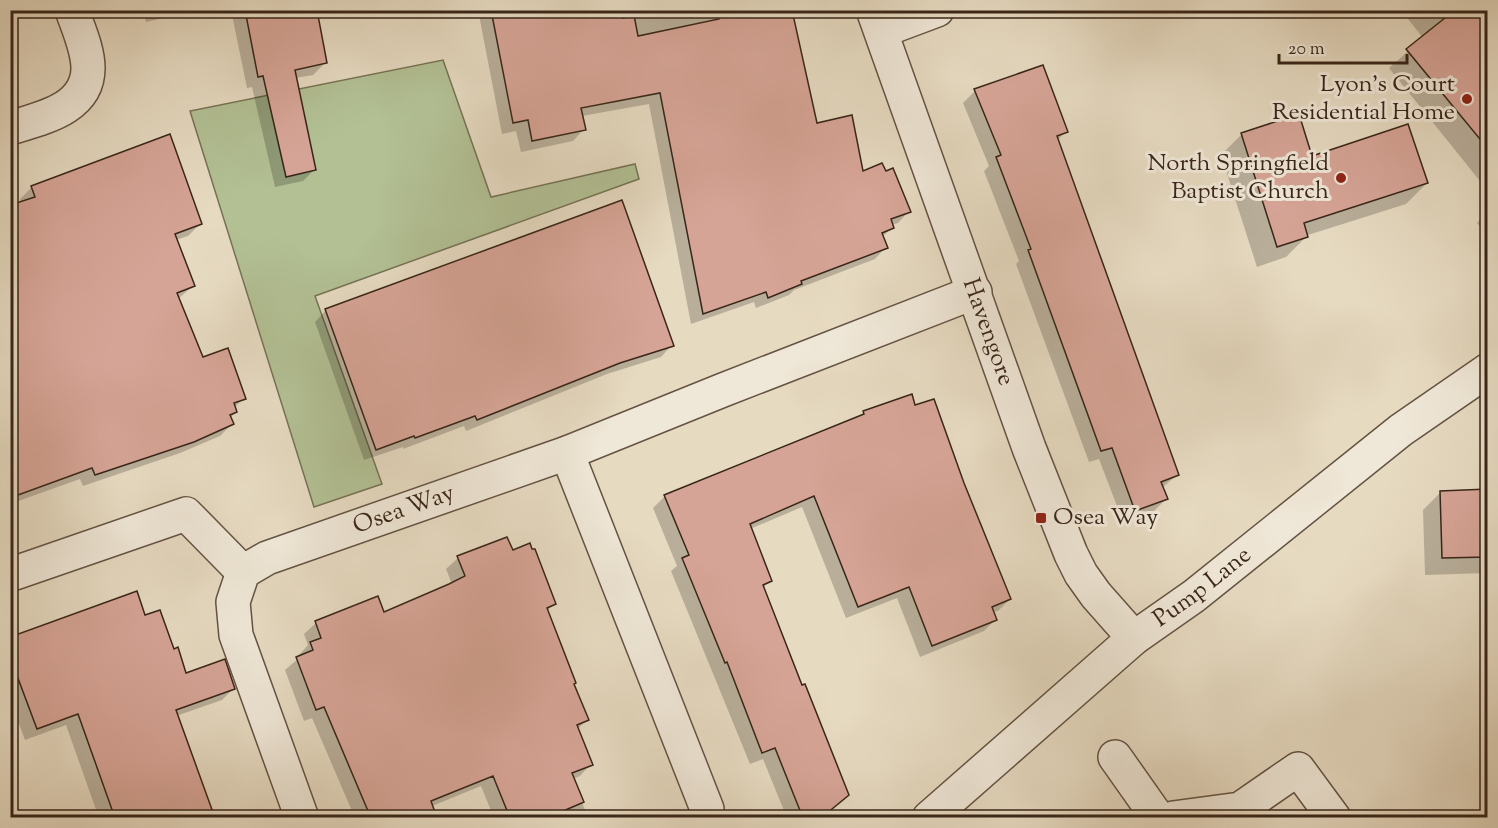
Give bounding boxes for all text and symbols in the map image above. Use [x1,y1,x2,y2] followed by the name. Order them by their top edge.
[1279,27,1406,65] scale bar
[1288,37,1325,63] text: 20 m
[1272,68,1455,130] place label: Lyon's Court Residential Home
[1460,92,1474,106] marker: Lyon's Court Residential Home
[1147,147,1329,209] place label: North Springfield Baptist Church
[1334,171,1348,185] marker: North Springfield Baptist Church
[953,274,1022,390] street label: Havengore
[348,477,459,544] street label: Osea Way
[1053,501,1158,535] place label: Osea Way
[1034,511,1048,525] marker: Osea Way
[1147,539,1259,636] street label: Pump Lane

